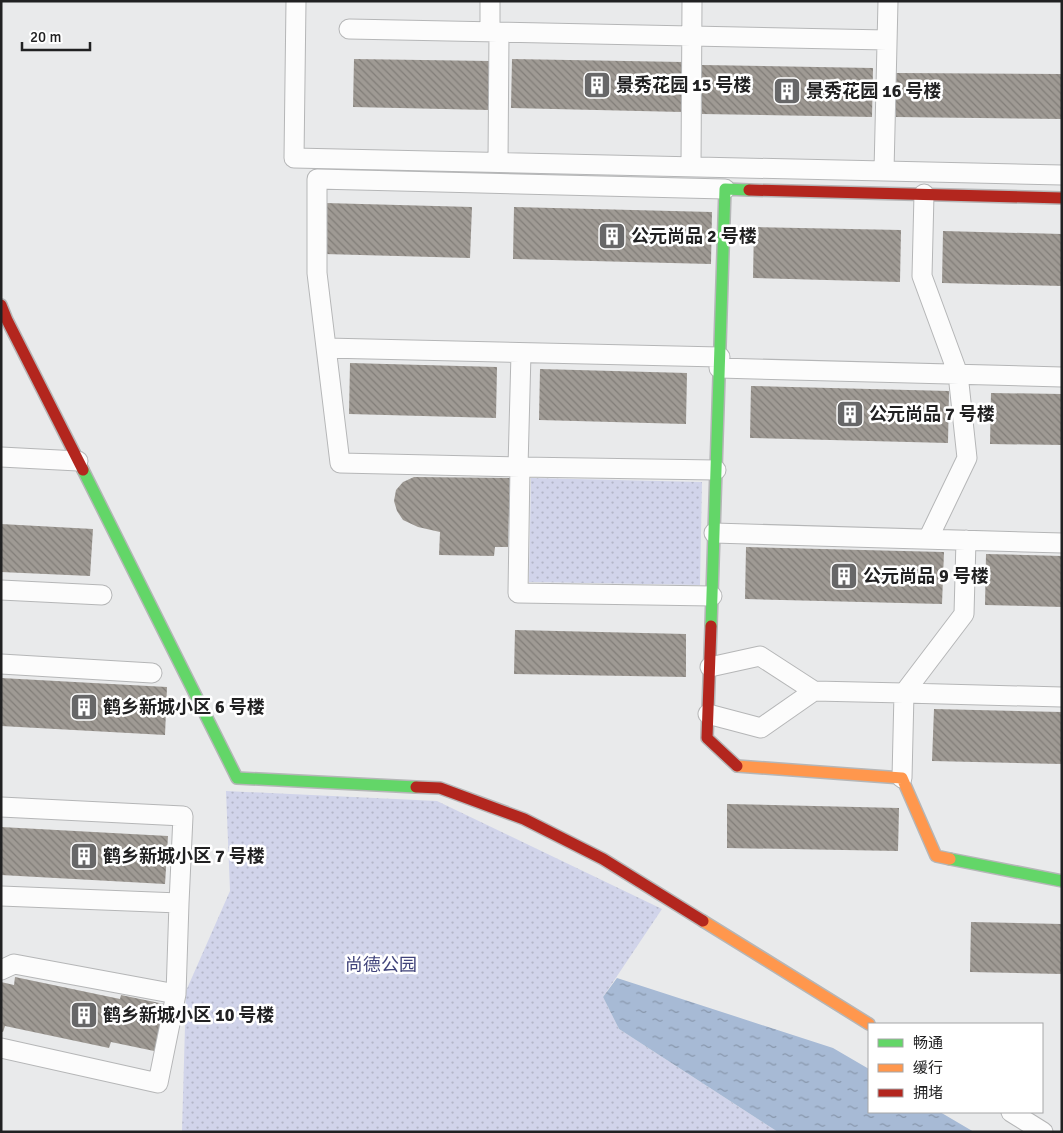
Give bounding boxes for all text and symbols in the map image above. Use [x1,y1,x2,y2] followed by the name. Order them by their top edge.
[22,20,90,52] scale bar
[30,28,61,46] text: 20 m
[582,70,612,100] building icon: 景秀花园 15 号楼
[616,74,751,96] place label: 景秀花园 15 号楼
[772,76,802,106] building icon: 景秀花园 16 号楼
[806,80,941,102] place label: 景秀花园 16 号楼
[597,221,627,251] building icon: 公元尚品 2 号楼
[631,225,757,247] place label: 公元尚品 2 号楼
[835,399,865,429] building icon: 公元尚品 7 号楼
[869,403,995,425] place label: 公元尚品 7 号楼
[829,561,859,591] building icon: 公元尚品 9 号楼
[863,565,989,587] place label: 公元尚品 9 号楼
[69,692,99,722] building icon: 鹤乡新城小区 6 号楼
[103,696,265,718] place label: 鹤乡新城小区 6 号楼
[69,841,99,871] building icon: 鹤乡新城小区 7 号楼
[103,845,265,867] place label: 鹤乡新城小区 7 号楼
[345,954,417,976] park label: 尚德公园
[69,1000,99,1030] building icon: 鹤乡新城小区 10 号楼
[103,1004,274,1026] place label: 鹤乡新城小区 10 号楼
[868,1023,1043,1113] legend
[913,1034,943,1052] text: 畅通
[913,1059,943,1077] text: 缓行
[913,1084,943,1102] text: 拥堵

